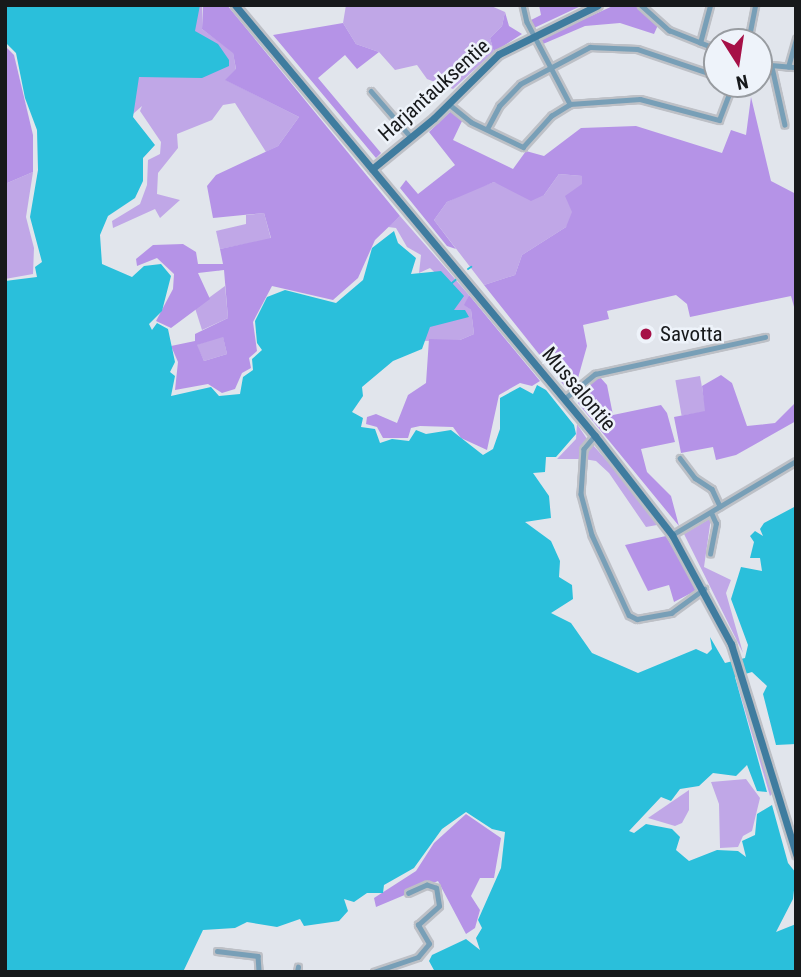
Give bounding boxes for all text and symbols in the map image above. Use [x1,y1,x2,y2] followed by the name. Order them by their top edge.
[703,28,773,98] north arrow
[373,34,495,146] street label: Harjantauksentie
[734,70,750,95] text: N
[660,321,723,347] place label: Savotta
[638,326,654,342] marker: Savotta
[537,342,621,436] street label: Mussalontie

